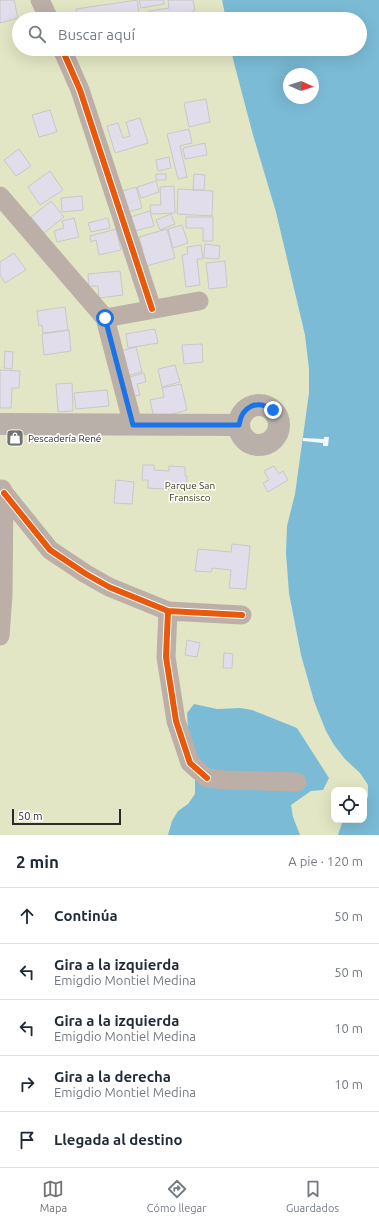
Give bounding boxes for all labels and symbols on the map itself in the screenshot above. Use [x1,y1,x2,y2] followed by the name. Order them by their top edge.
[283,68,319,104] north arrow
[96,309,114,327] route start
[264,401,282,419] route end
[5,428,25,448] shop icon: Pescadería René
[28,433,101,444] place label: Pescadería René
[165,480,215,503] park label: Parque San Fransisco
[12,807,121,826] scale bar

